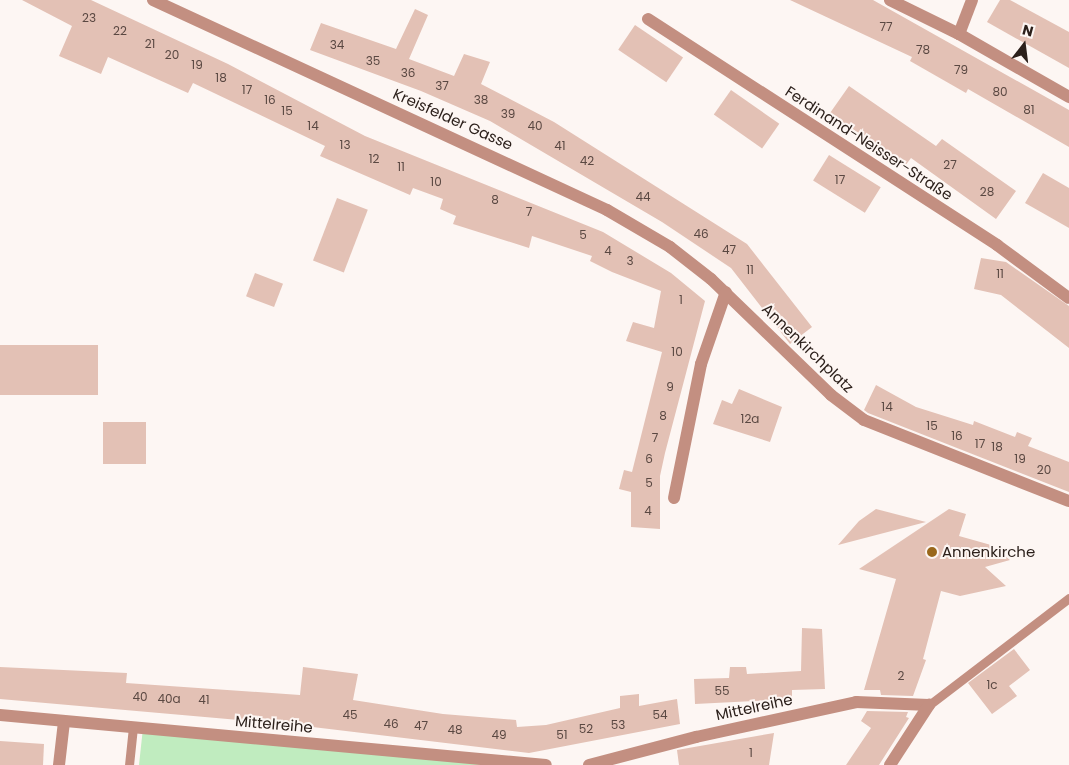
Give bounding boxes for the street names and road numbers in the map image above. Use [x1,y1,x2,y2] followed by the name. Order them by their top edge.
[782,82,956,204] street label: Ferdinand-Neisser-Straße
[390,85,516,153] street label: Kreisfelder Gasse
[759,300,857,396] street label: Annenkirchplatz
[714,690,794,724] street label: Mittelreihe
[234,712,314,736] street label: Mittelreihe

